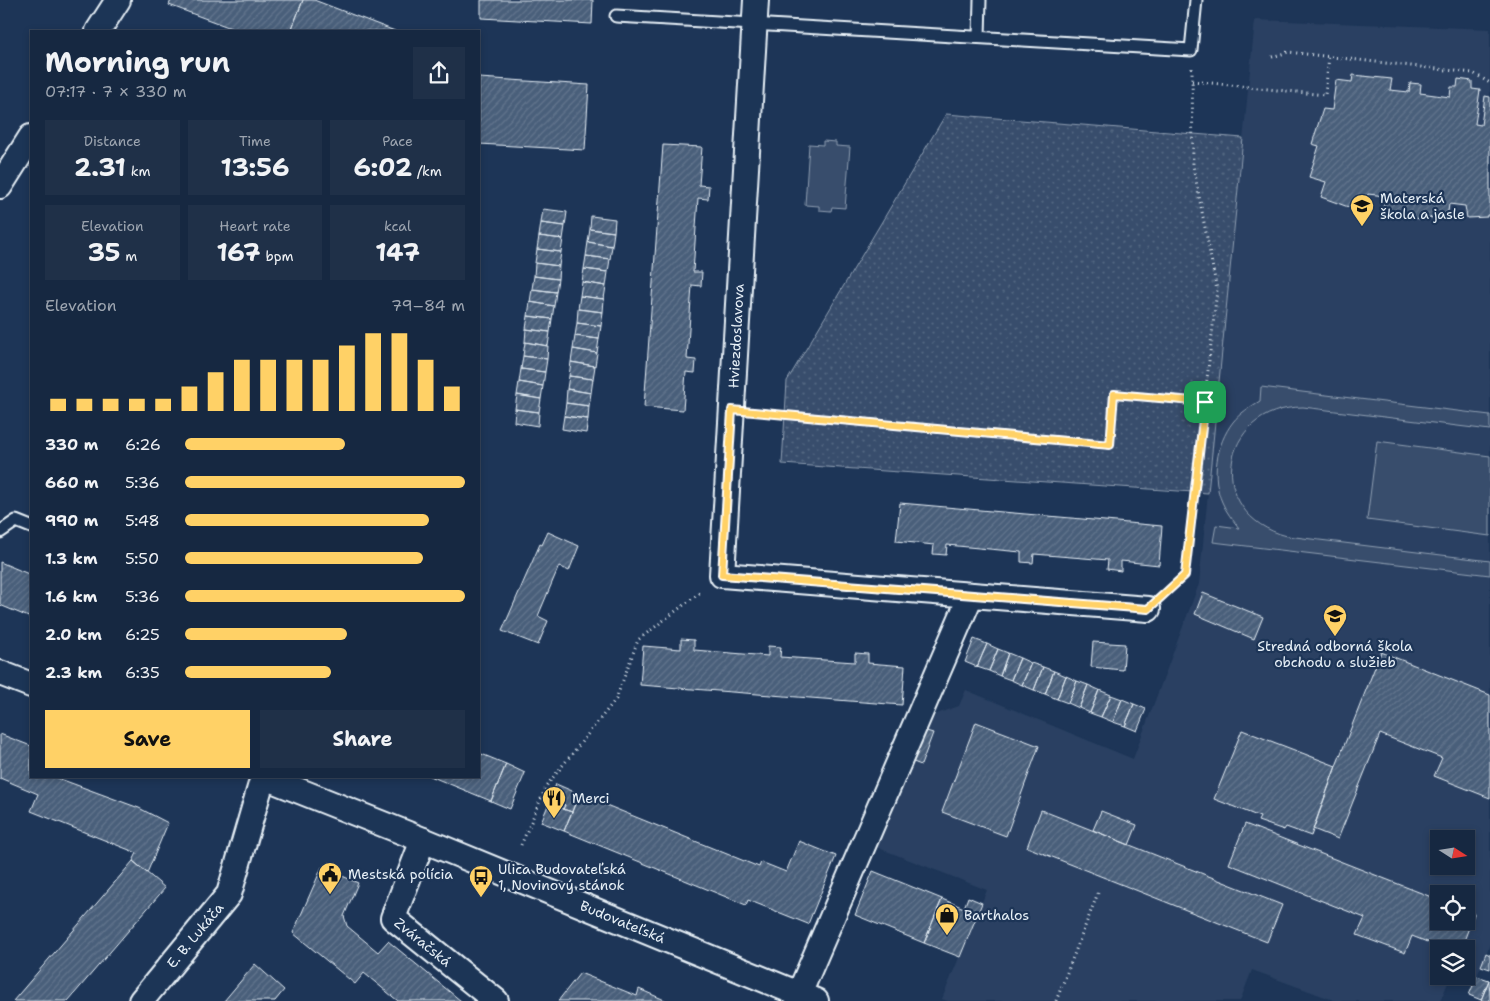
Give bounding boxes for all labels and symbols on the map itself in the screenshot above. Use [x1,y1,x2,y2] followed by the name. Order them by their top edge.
[1380,189,1465,223] place label: Materská škola a jasle
[1349,193,1375,227] school or university icon: Materská škola a jasle
[724,283,748,389] street label: Hviezdoslavova
[1184,381,1226,423] pin
[1322,603,1348,637] school or university icon: Stredná odborná škola obchodu a služieb
[1257,637,1413,671] place label: Stredná odborná škola obchodu a služieb
[541,785,567,819] restaurant icon: Merci
[572,789,609,807] place label: Merci
[1430,830,1475,875] north arrow
[498,860,626,894] place label: Ulica Budovateľská 1, Novinový stánok
[317,861,343,895] public building icon: Mestská polícia
[468,864,494,898] bus stop icon: Ulica Budovateľská 1, Novinový stánok
[348,865,453,883] place label: Mestská polícia
[577,896,668,947] street label: Budovateľská
[163,899,227,972] street label: E. B. Lukáča
[934,902,960,936] shop icon: Barthalos
[964,906,1029,924] place label: Barthalos
[391,914,455,971] street label: Zváračská

